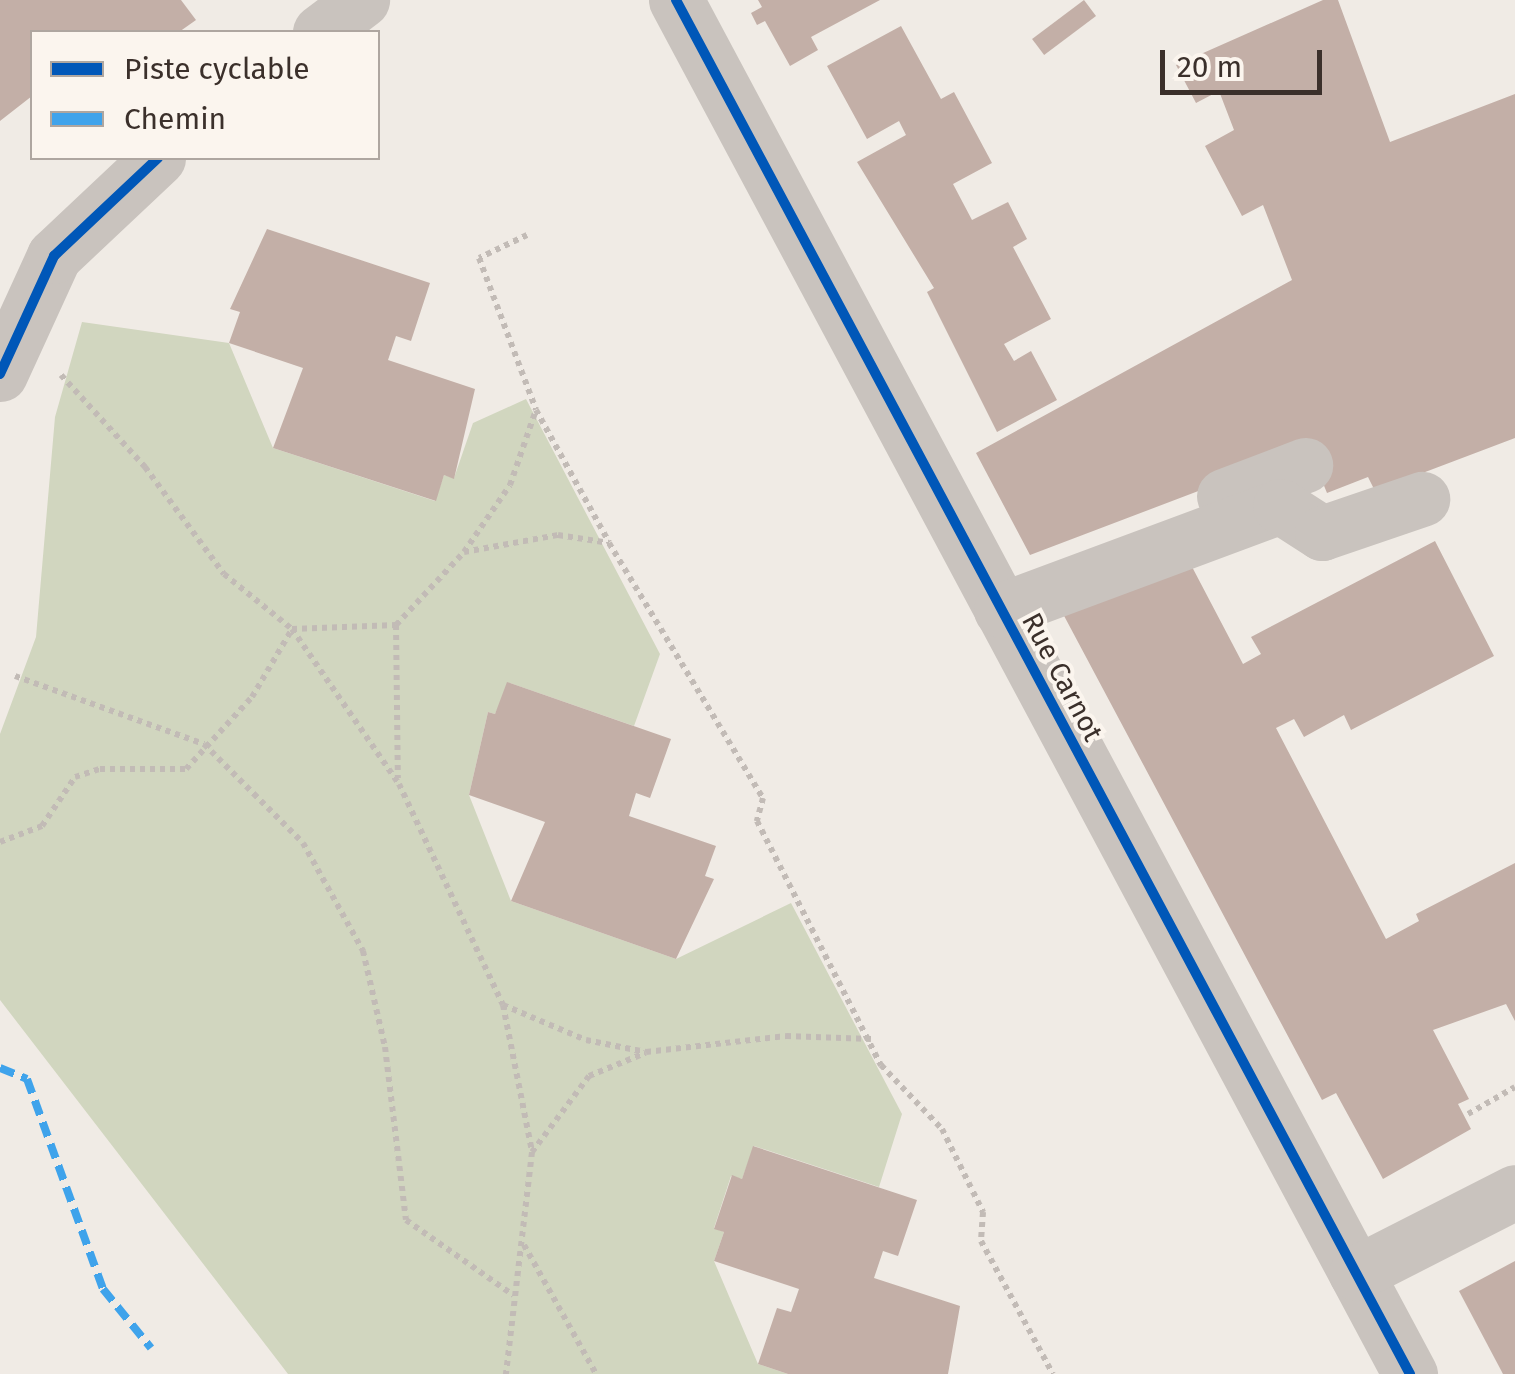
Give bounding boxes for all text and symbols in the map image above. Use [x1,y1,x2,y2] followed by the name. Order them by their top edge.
[30,30,380,160] legend
[1165,30,1328,92] scale bar
[1177,49,1242,85] text: 20 m
[124,51,310,87] text: Piste cyclable
[124,101,226,137] text: Chemin
[1014,607,1110,747] street label: Rue Carnot

